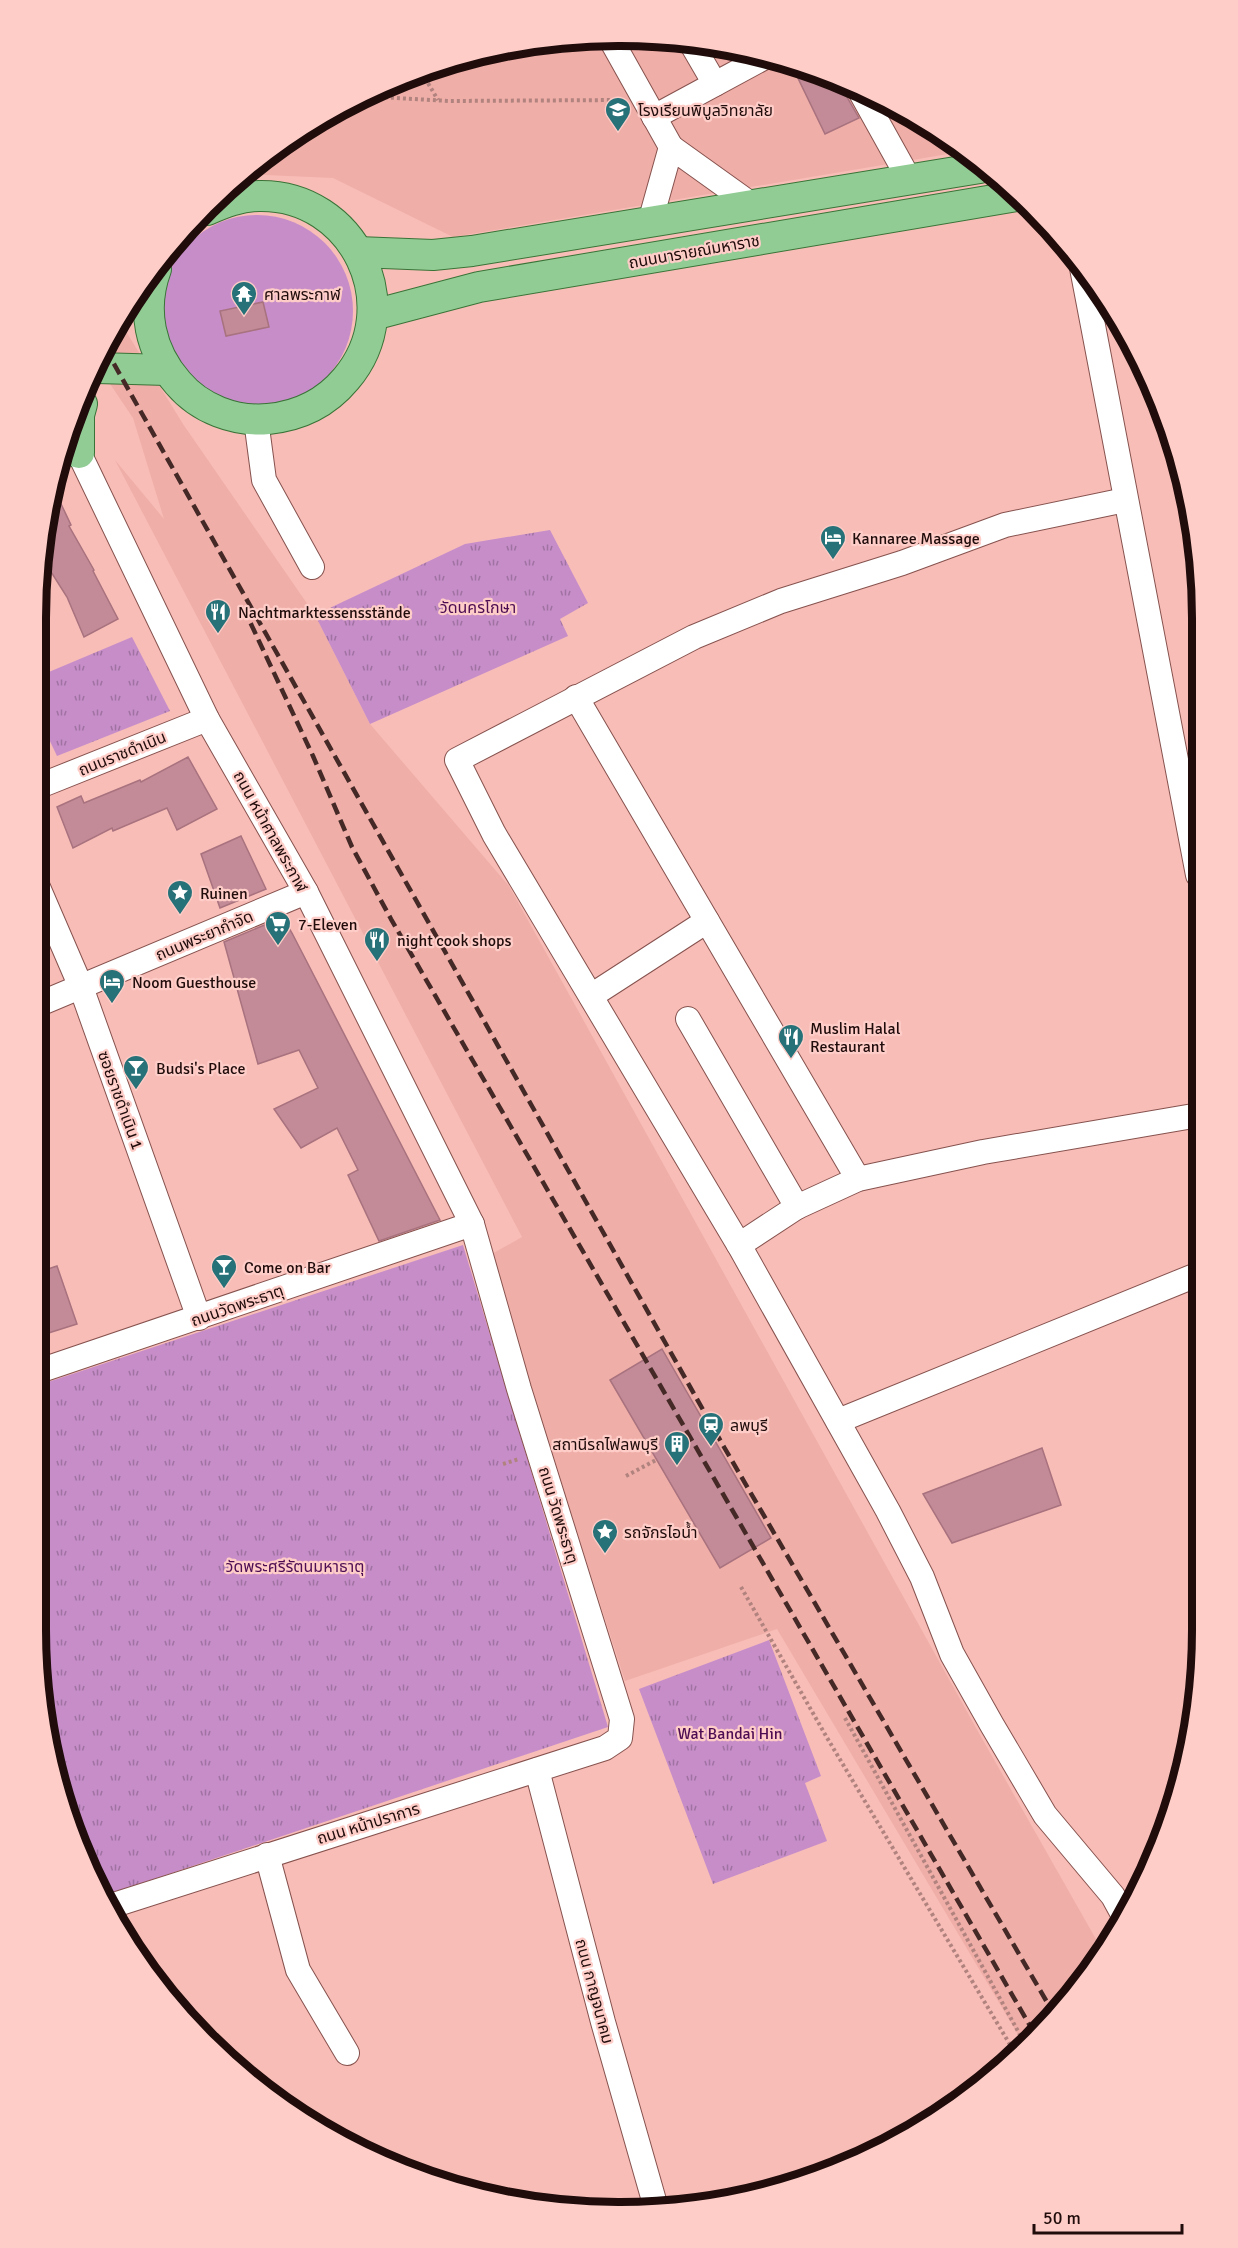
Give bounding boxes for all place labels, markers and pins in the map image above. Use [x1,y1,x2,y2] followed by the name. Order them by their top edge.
[603,95,633,133] school or university icon: โรงเรียนพิบูลวิทยาลัย
[638,101,773,121] place label: โรงเรียนพิบูลวิทยาลัย
[229,279,259,317] temple icon: ศาลพระกาฬ
[264,285,341,305] place label: ศาลพระกาฬ
[818,523,848,561] hotel icon: Kannaree Massage
[852,529,980,549] place label: Kannaree Massage
[203,597,233,635] restaurant icon: Nachtmarktessensstände
[238,603,411,623] place label: Nachtmarktessensstände
[165,878,195,916] place icon: Ruinen
[200,884,248,904] place label: Ruinen
[263,909,293,947] supermarket icon: 7-Eleven
[298,915,357,935] place label: 7-Eleven
[362,925,392,963] restaurant icon: night cook shops
[397,931,512,951] place label: night cook shops
[97,967,127,1005] hotel icon: Noom Guesthouse
[132,973,256,993] place label: Noom Guesthouse
[810,1019,901,1057] place label: Muslim Halal Restaurant
[776,1022,806,1060] restaurant icon: Muslim Halal Restaurant
[121,1053,151,1091] bar icon: Budsi's Place
[156,1059,245,1079] place label: Budsi's Place
[209,1252,239,1290] bar icon: Come on Bar
[244,1258,331,1278] place label: Come on Bar
[696,1410,726,1448] station icon: ลพบุรี
[730,1416,768,1436] place label: ลพบุรี
[662,1429,692,1467] building icon: สถานีรถไฟลพบุรี
[552,1435,658,1455] place label: สถานีรถไฟลพบุรี
[590,1517,620,1555] place icon: รถจักรไอน้ำ
[624,1521,698,1543] place label: รถจักรไอน้ำ

